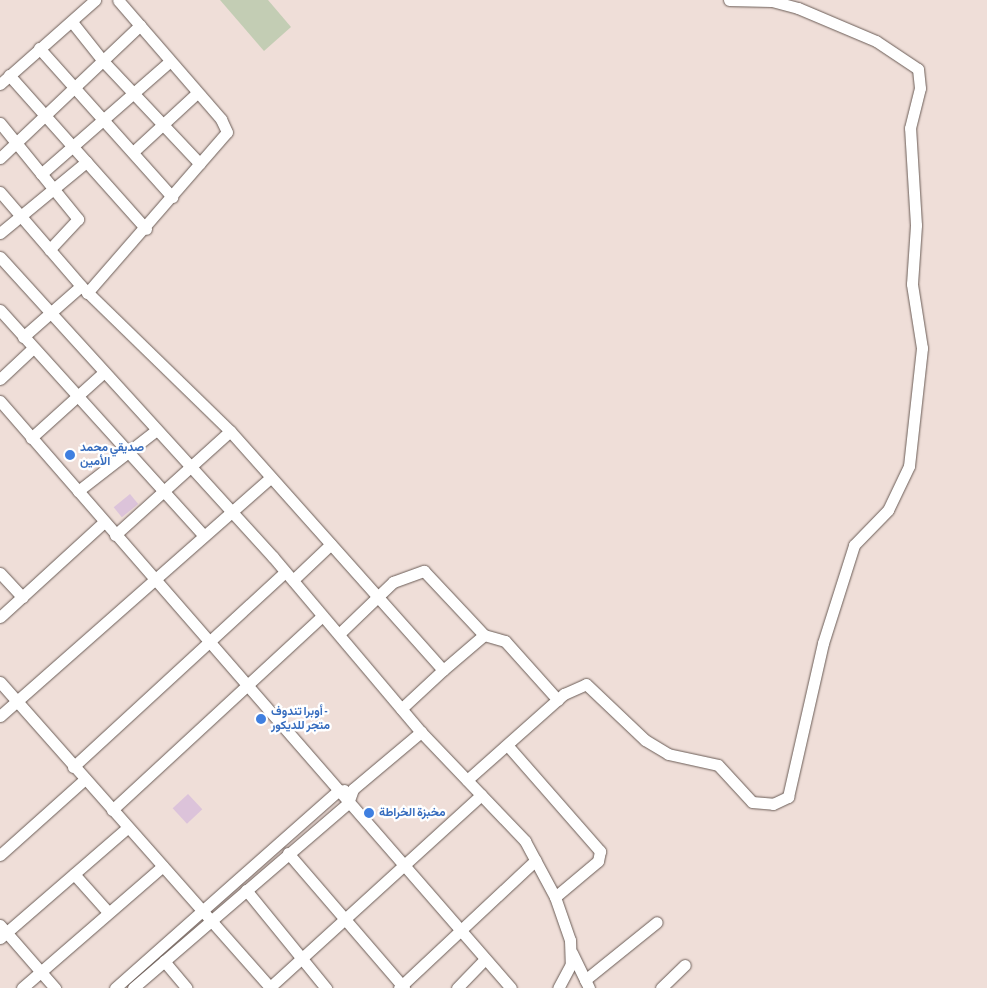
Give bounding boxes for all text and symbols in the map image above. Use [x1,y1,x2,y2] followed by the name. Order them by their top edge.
[80,441,144,469] place label: صديقي محمد الأمين
[64,449,76,461] marker: صديقي محمد الأمين
[271,705,330,733] place label: أوبرا تندوف - متجر للديكور
[255,713,267,725] marker: أوبرا تندوف - متجر للديكور
[379,806,445,820] place label: مخبزة الخراطة
[363,807,375,819] marker: مخبزة الخراطة

